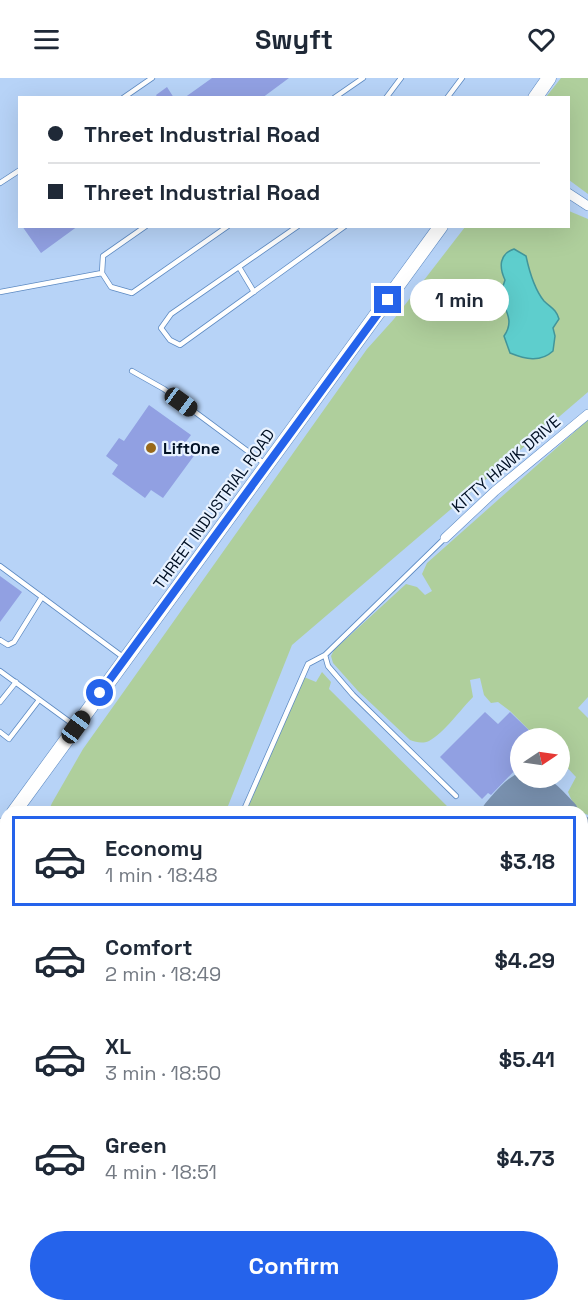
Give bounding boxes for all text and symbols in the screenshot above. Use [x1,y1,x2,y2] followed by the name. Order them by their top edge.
[255,22,333,57] text: Swyft
[30,23,63,56] icon: menu
[525,23,558,56] icon: heart
[84,120,320,148] text: Threet Industrial Road
[84,178,320,206] text: Threet Industrial Road
[409,279,508,321] callout: 1 min
[374,286,401,313] route end
[435,287,484,313] text: 1 min
[161,384,201,420] car
[447,411,565,517] street label: KITTY HAWK DRIVE
[149,425,279,593] street label: THREET INDUSTRIAL ROAD
[163,438,220,459] place label: LiftOne
[144,441,158,455] marker: LiftOne
[86,679,113,706] route start
[58,707,94,747] car
[510,728,570,788] north arrow
[510,728,570,788] map controls
[33,834,87,888] icon: car
[105,834,203,862] text: Economy
[500,847,555,875] text: $3.18
[105,862,218,888] text: 1 min · 18:48
[33,933,87,987] icon: car
[105,933,193,961] text: Comfort
[495,946,555,974] text: $4.29
[105,961,221,987] text: 2 min · 18:49
[33,1032,87,1086] icon: car
[105,1032,131,1060] text: XL
[499,1045,555,1073] text: $5.41
[105,1060,221,1086] text: 3 min · 18:50
[33,1131,87,1185] icon: car
[105,1131,167,1159] text: Green
[496,1144,555,1172] text: $4.73
[105,1159,217,1185] text: 4 min · 18:51
[30,1231,558,1300] button: Confirm

